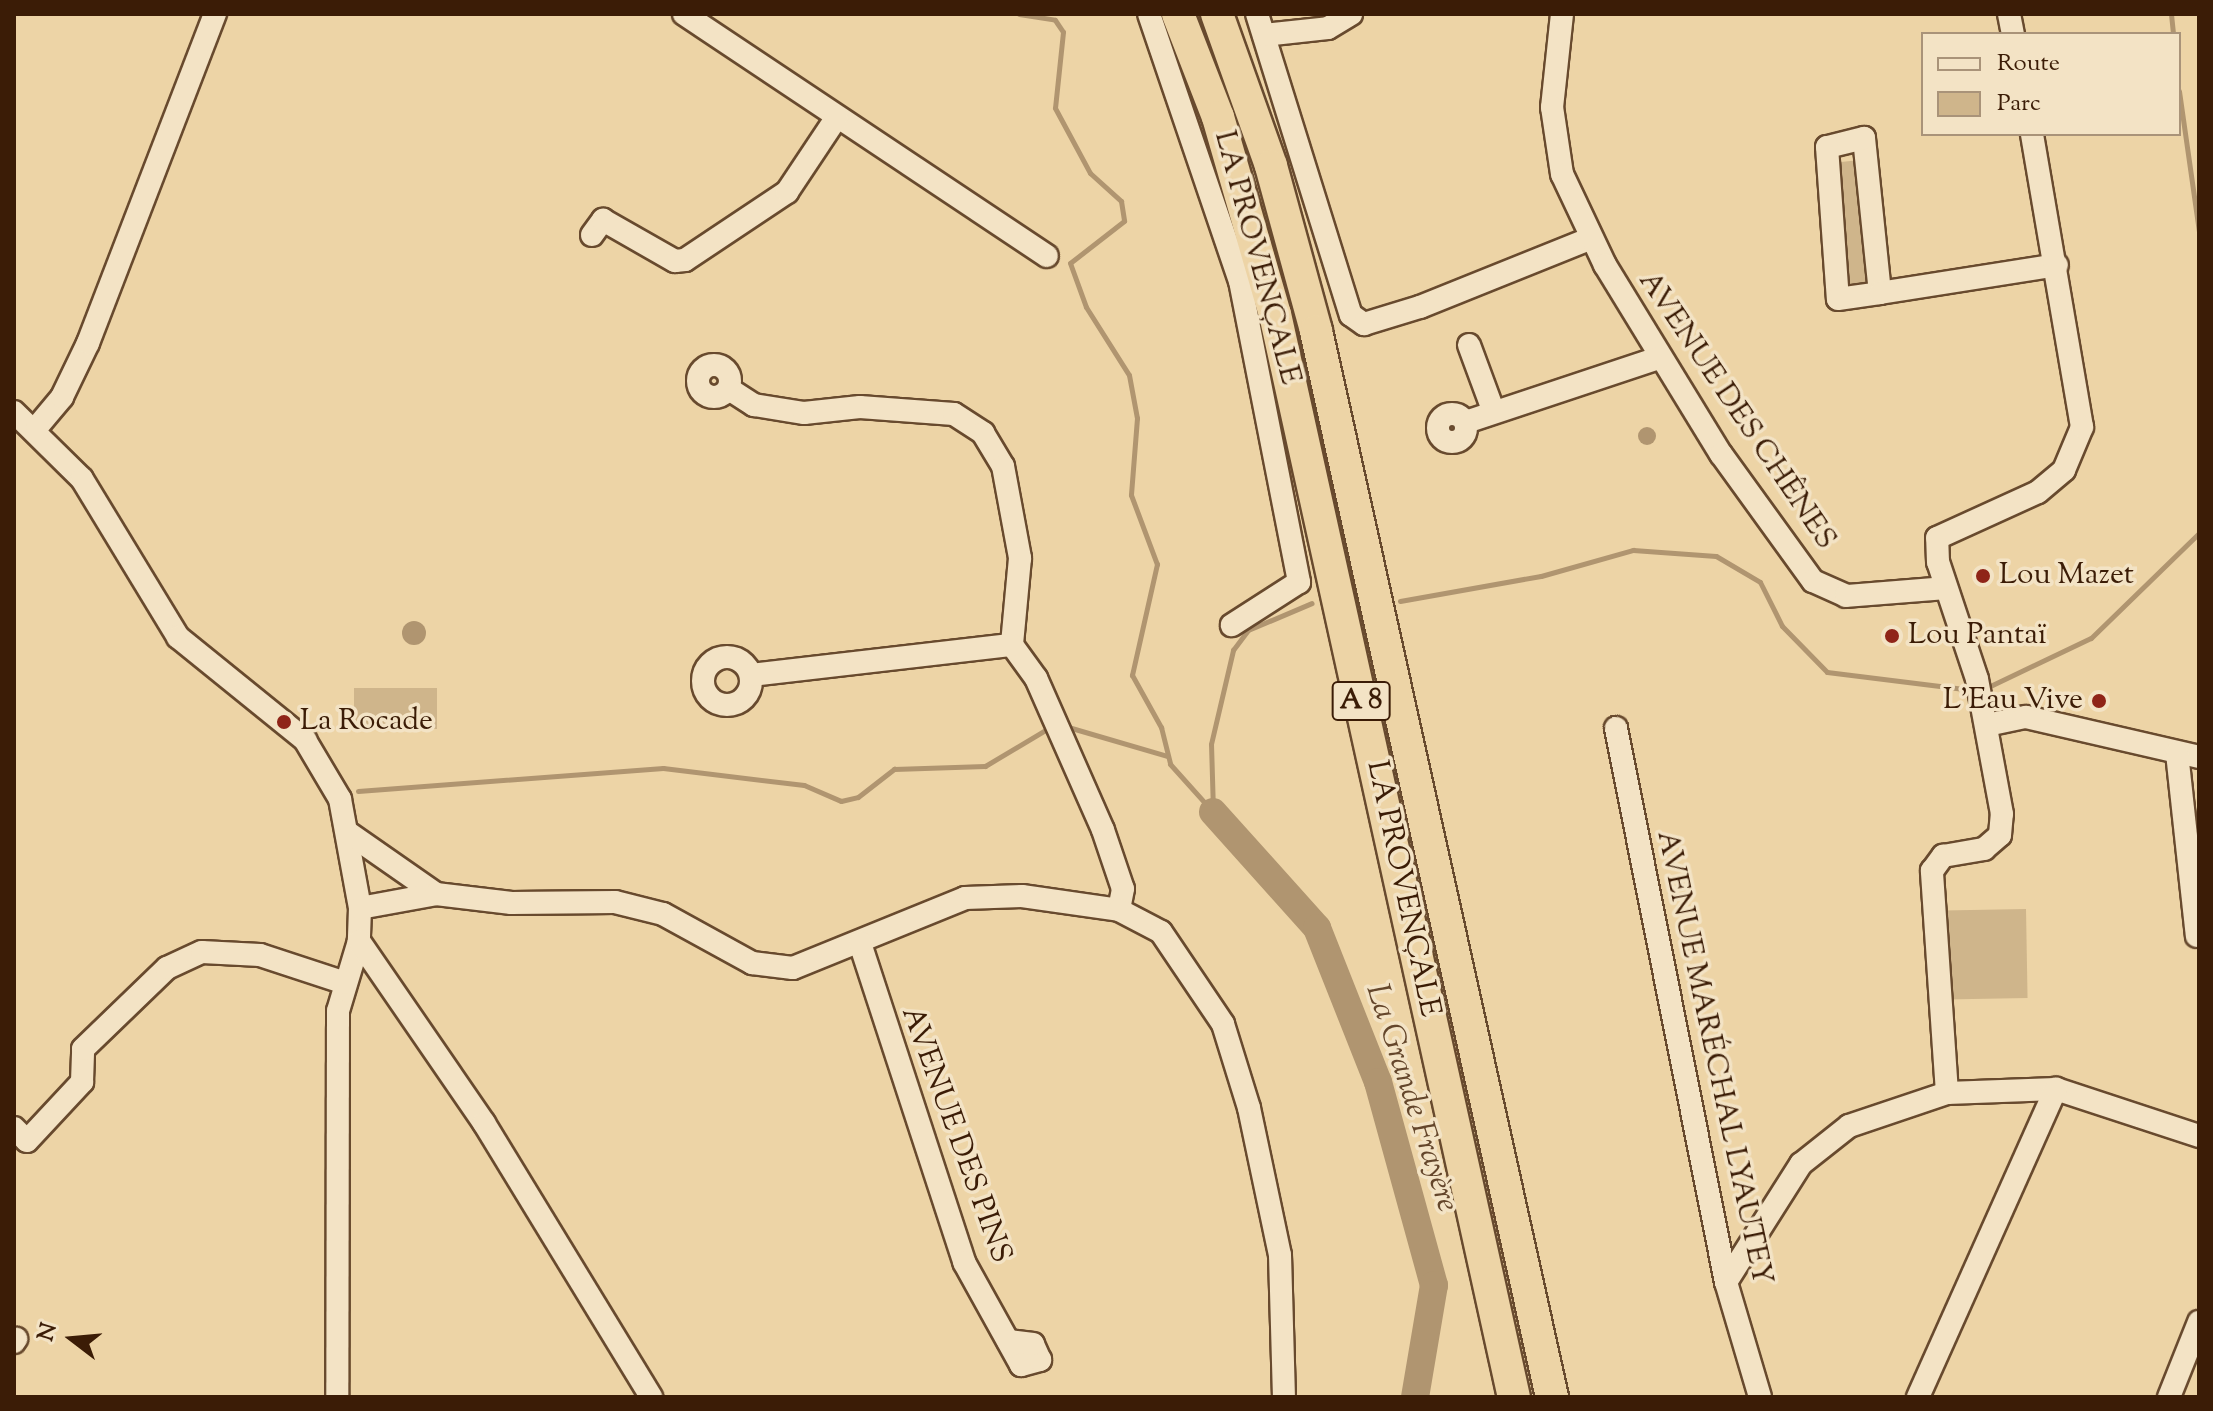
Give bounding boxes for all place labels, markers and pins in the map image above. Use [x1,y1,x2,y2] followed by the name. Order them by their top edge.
[1999,558,2134,594] place label: Lou Mazet
[1974,567,1992,585] marker: Lou Mazet
[1908,618,2047,654] place label: Lou Pantaï
[1883,627,1901,645] marker: Lou Pantaï
[1943,683,2083,719] place label: L'Eau Vive
[2090,692,2108,710] marker: L'Eau Vive
[300,704,433,740] place label: La Rocade
[275,713,293,731] marker: La Rocade

